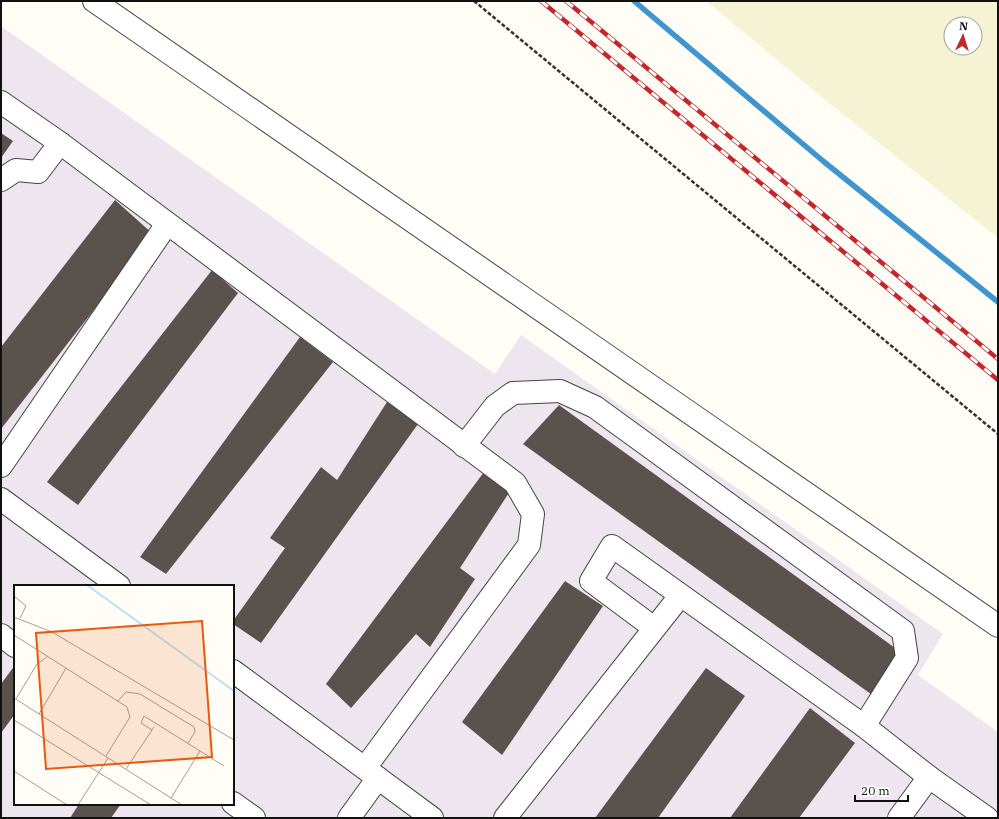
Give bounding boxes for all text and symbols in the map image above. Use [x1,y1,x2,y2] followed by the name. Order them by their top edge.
[943,16,983,56] north arrow
[959,19,969,33] text: N
[14,585,234,805] inset map
[855,777,908,803] scale bar
[861,783,890,798] text: 20 m

